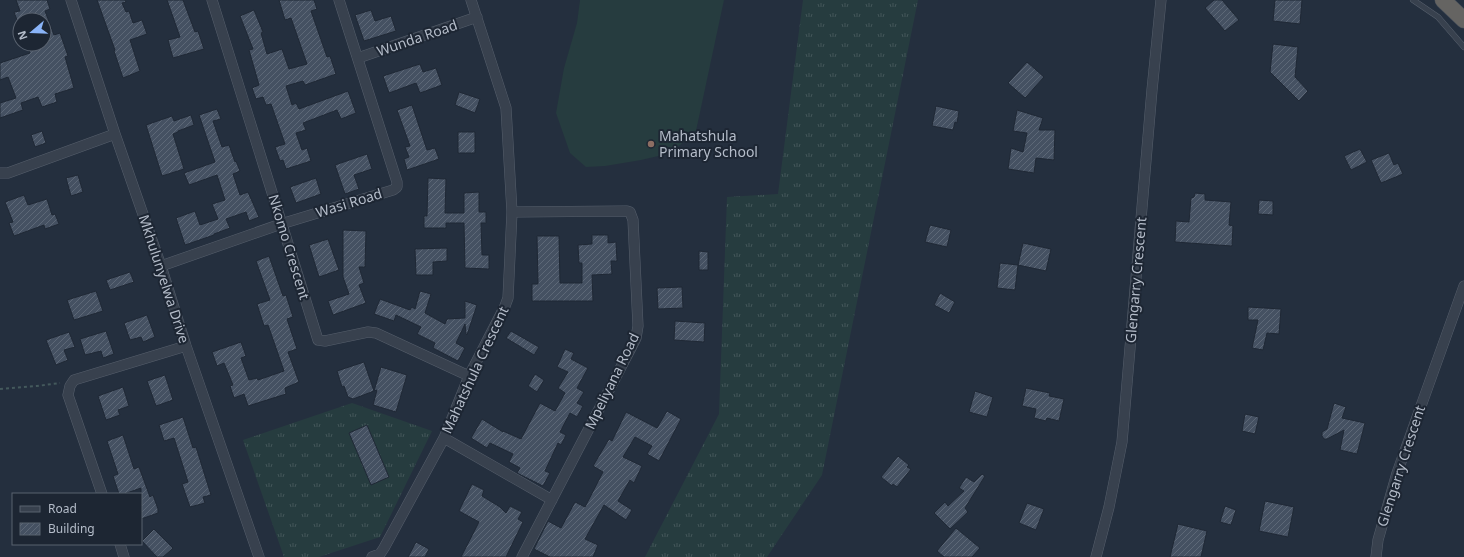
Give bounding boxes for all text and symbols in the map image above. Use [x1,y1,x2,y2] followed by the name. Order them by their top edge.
[12,12,52,52] north arrow
[374,15,460,60] street label: Wunda Road
[14,29,31,42] text: N
[659,126,758,161] place label: Mahatshula Primary School
[646,139,656,149] marker: Mahatshula Primary School
[313,183,384,222] street label: Wasi Road
[264,192,315,302] street label: Nkomo Crescent
[135,212,194,346] street label: Mkhulunyelwa Drive
[1121,216,1150,344] street label: Glengarry Crescent
[437,303,512,437] street label: Mahatshula Crescent
[580,329,643,432] street label: Mpeliyana Road
[1372,403,1429,529] street label: Glengarry Crescent
[12,493,142,545] legend
[48,500,77,517] text: Road
[48,520,95,537] text: Building

